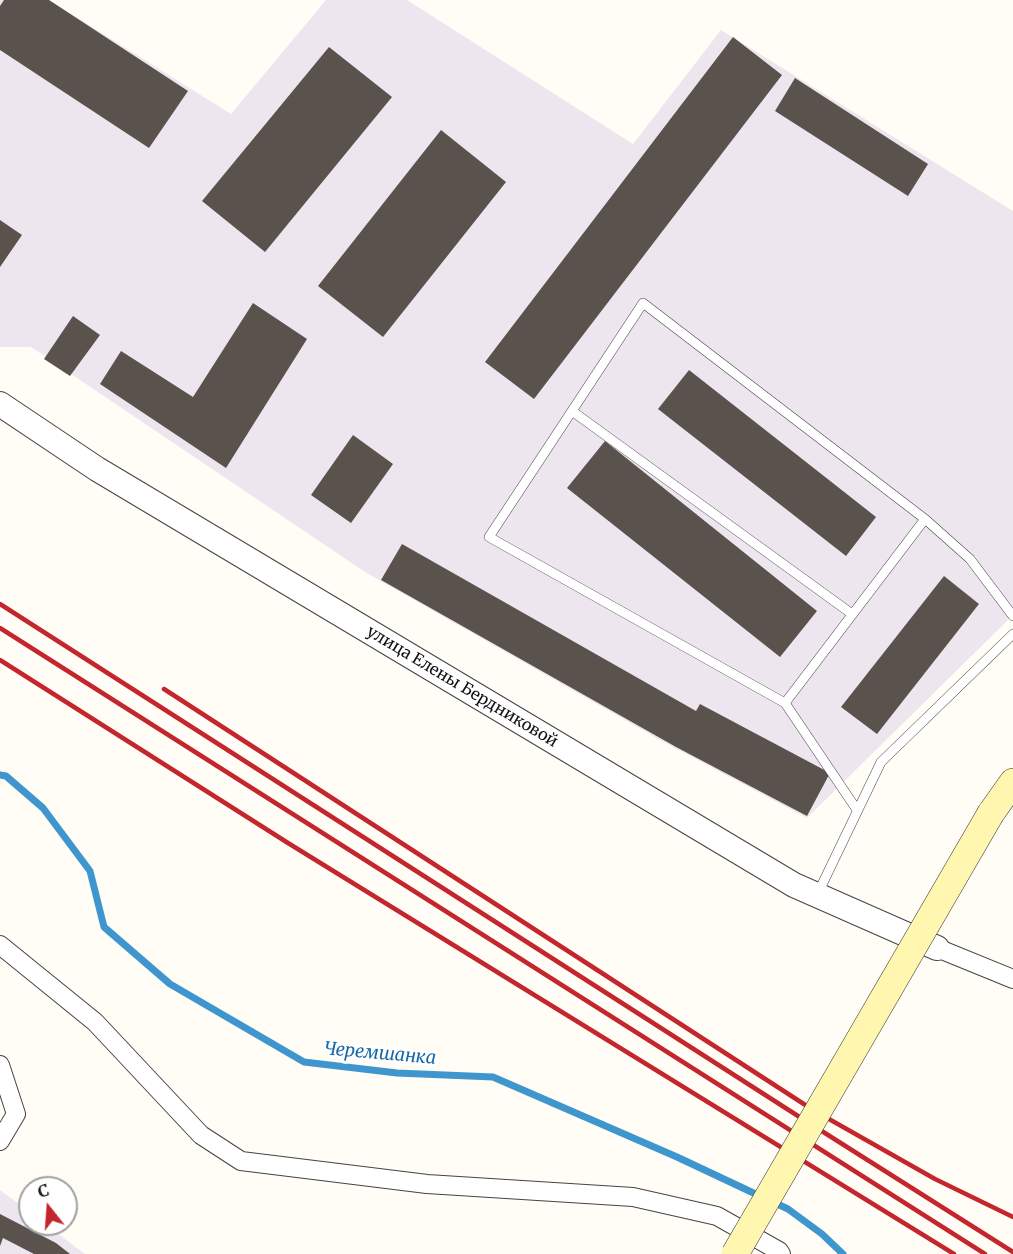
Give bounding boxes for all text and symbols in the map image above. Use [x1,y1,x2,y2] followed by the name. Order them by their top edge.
[363,622,561,752] street label: улица Елены Бердниковой
[323,1038,437,1070] water label: Черемшанка
[18,1176,78,1236] north arrow
[35,1180,51,1202] text: С

